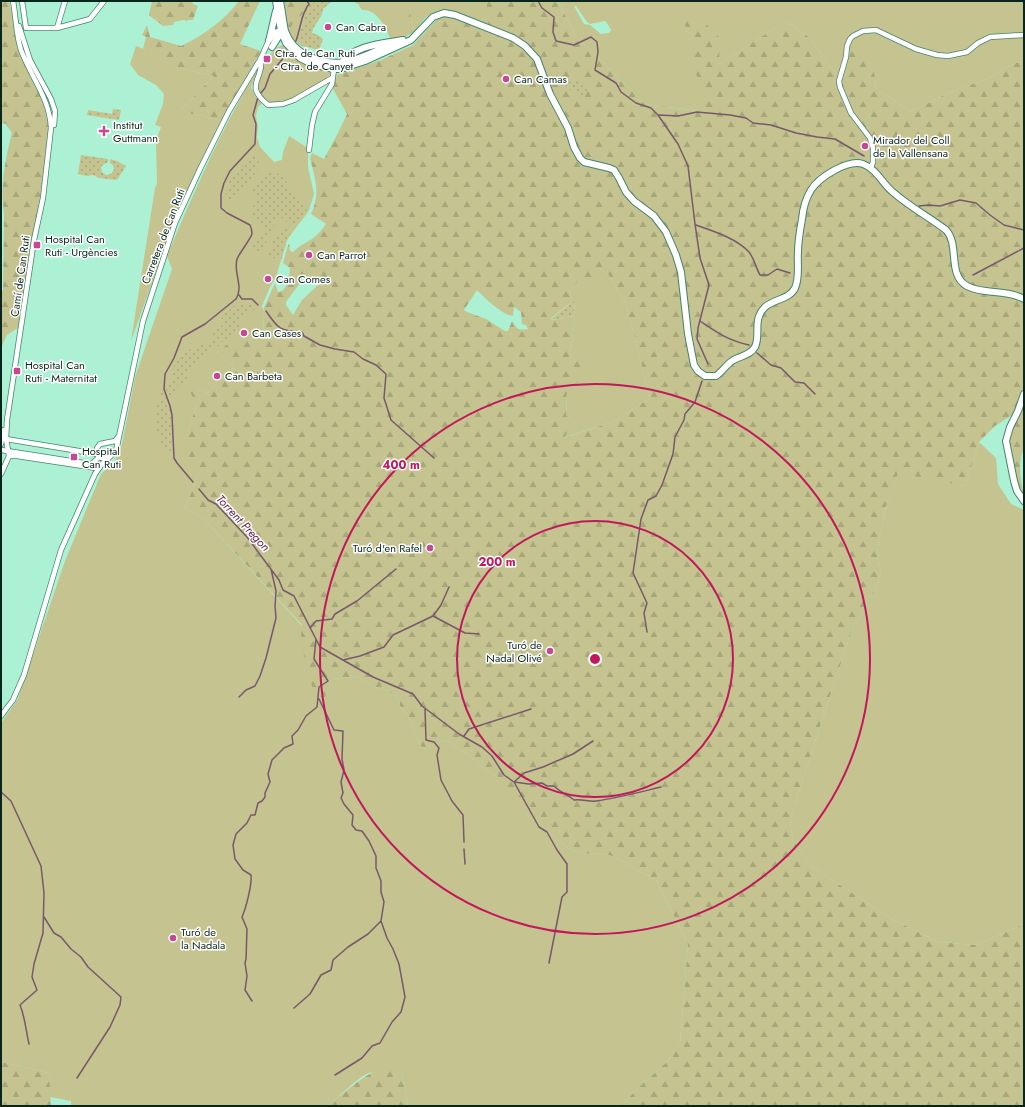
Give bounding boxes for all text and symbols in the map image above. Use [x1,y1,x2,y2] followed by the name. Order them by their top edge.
[336,19,386,35] place label: Can Cabra
[323,22,333,32] marker: Can Cabra
[275,45,356,74] place label: Ctra. de Can Ruti - Ctra. de Canyet
[262,54,272,64] marker: Ctra. de Can Ruti - Ctra. de Canyet
[514,71,568,87] place label: Can Camas
[501,74,511,84] marker: Can Camas
[113,117,158,146] place label: Institut Guttmann
[98,125,110,137] marker: Institut Guttmann
[873,132,950,161] place label: Mirador del Coll de la Vallensana
[860,141,870,151] marker: Mirador del Coll de la Vallensana
[137,186,189,286] street label: Carretera de Can Ruti
[45,231,118,260] place label: Hospital Can Ruti - Urgències
[6,234,34,318] street label: Camí de Can Ruti
[32,240,42,250] marker: Hospital Can Ruti - Urgències
[317,247,366,263] place label: Can Parrot
[304,250,314,260] marker: Can Parrot
[276,271,331,287] place label: Can Comes
[263,274,273,284] marker: Can Comes
[252,325,302,341] place label: Can Cases
[239,328,249,338] marker: Can Cases
[25,357,97,386] place label: Hospital Can Ruti - Maternitat
[12,366,22,376] marker: Hospital Can Ruti - Maternitat
[225,368,282,384] place label: Can Barbeta
[212,371,222,381] marker: Can Barbeta
[82,443,121,472] place label: Hospital Can Ruti
[69,452,79,462] marker: Hospital Can Ruti
[382,456,420,474] text: 400 m
[212,491,274,555] water label: Torrent Pregon
[353,540,422,556] place label: Turó d'en Rafel
[425,543,435,553] marker: Turó d'en Rafel
[478,553,516,571] text: 200 m
[486,637,542,666] place label: Turó de Nadal Olivé
[545,646,555,656] marker: Turó de Nadal Olivé
[588,652,602,666] centre of rings
[181,924,225,953] place label: Turó de la Nadala
[168,933,178,943] marker: Turó de la Nadala

